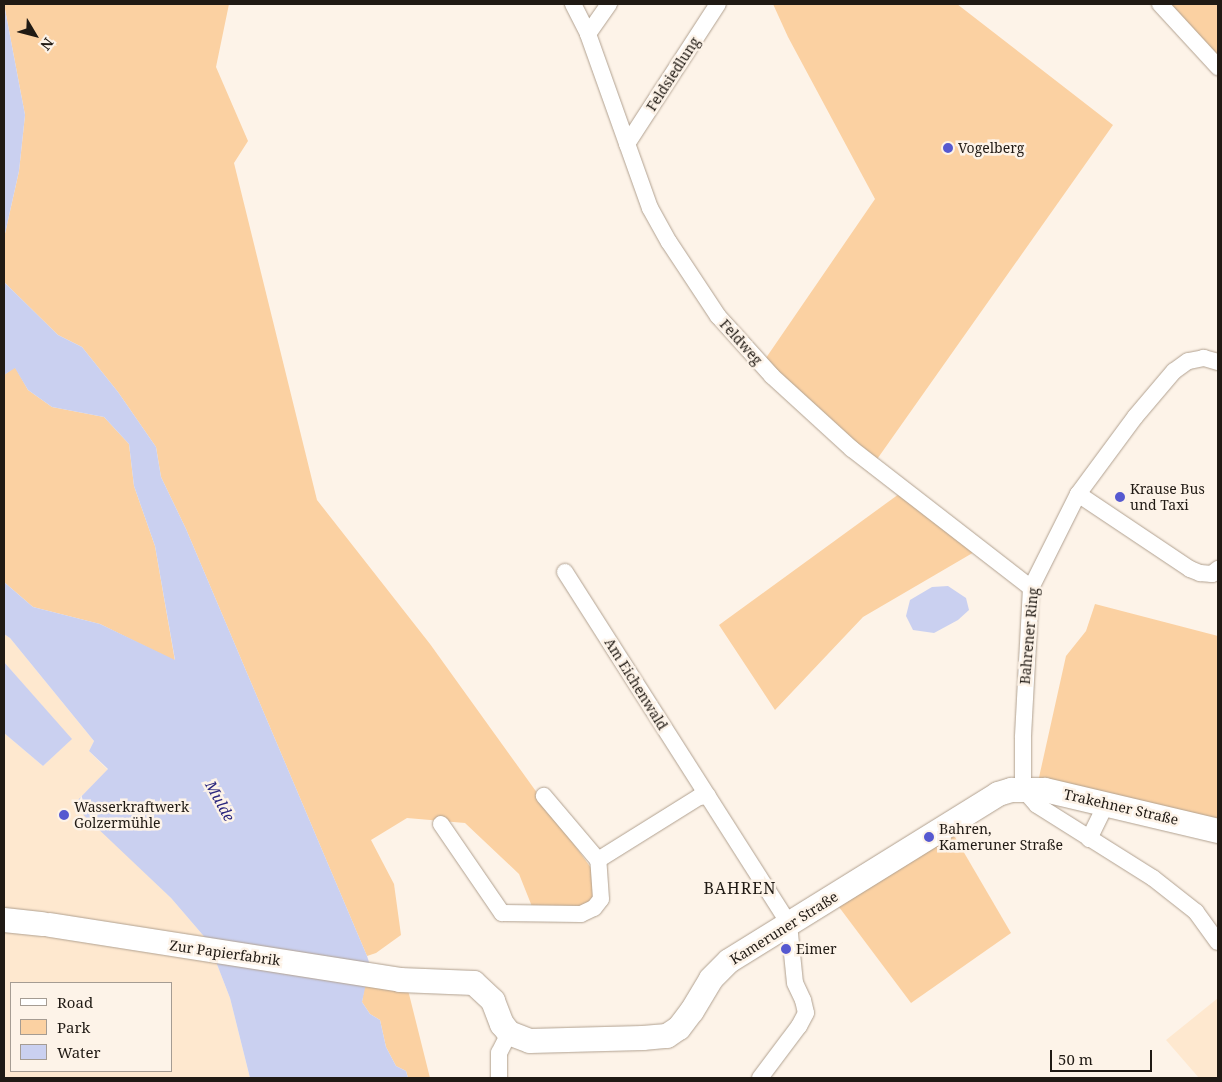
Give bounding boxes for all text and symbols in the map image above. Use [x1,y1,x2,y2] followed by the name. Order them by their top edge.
[10,10,60,60] north arrow
[36,34,58,54] text: N
[643,34,703,114] street label: Feldsiedlung
[958,140,1024,156] place label: Vogelberg
[942,142,954,154] marker: Vogelberg
[716,316,766,368] street label: Feldweg
[1130,481,1205,514] place label: Krause Bus und Taxi
[1114,491,1126,503] marker: Krause Bus und Taxi
[1016,587,1042,685] street label: Bahrener Ring
[601,635,671,733] street label: Am Eichenwald
[202,778,238,824] water label: Mulde
[1062,786,1180,828] street label: Trakehner Straße
[74,799,189,832] place label: Wasserkraftwerk Golzermühle
[58,809,70,821] marker: Wasserkraftwerk Golzermühle
[939,821,1063,854] place label: Bahren, Kameruner Straße
[923,831,935,843] marker: Bahren, Kameruner Straße
[703,878,777,898] district label: BAHREN
[727,888,841,968] street label: Kameruner Straße
[168,937,282,969] street label: Zur Papierfabrik
[796,941,837,957] place label: Eimer
[780,943,792,955] marker: Eimer
[10,982,172,1072] legend
[57,992,93,1012] text: Road
[57,1017,90,1037] text: Park
[1052,1040,1154,1072] scale bar
[57,1042,100,1062] text: Water
[1058,1049,1093,1069] text: 50 m

